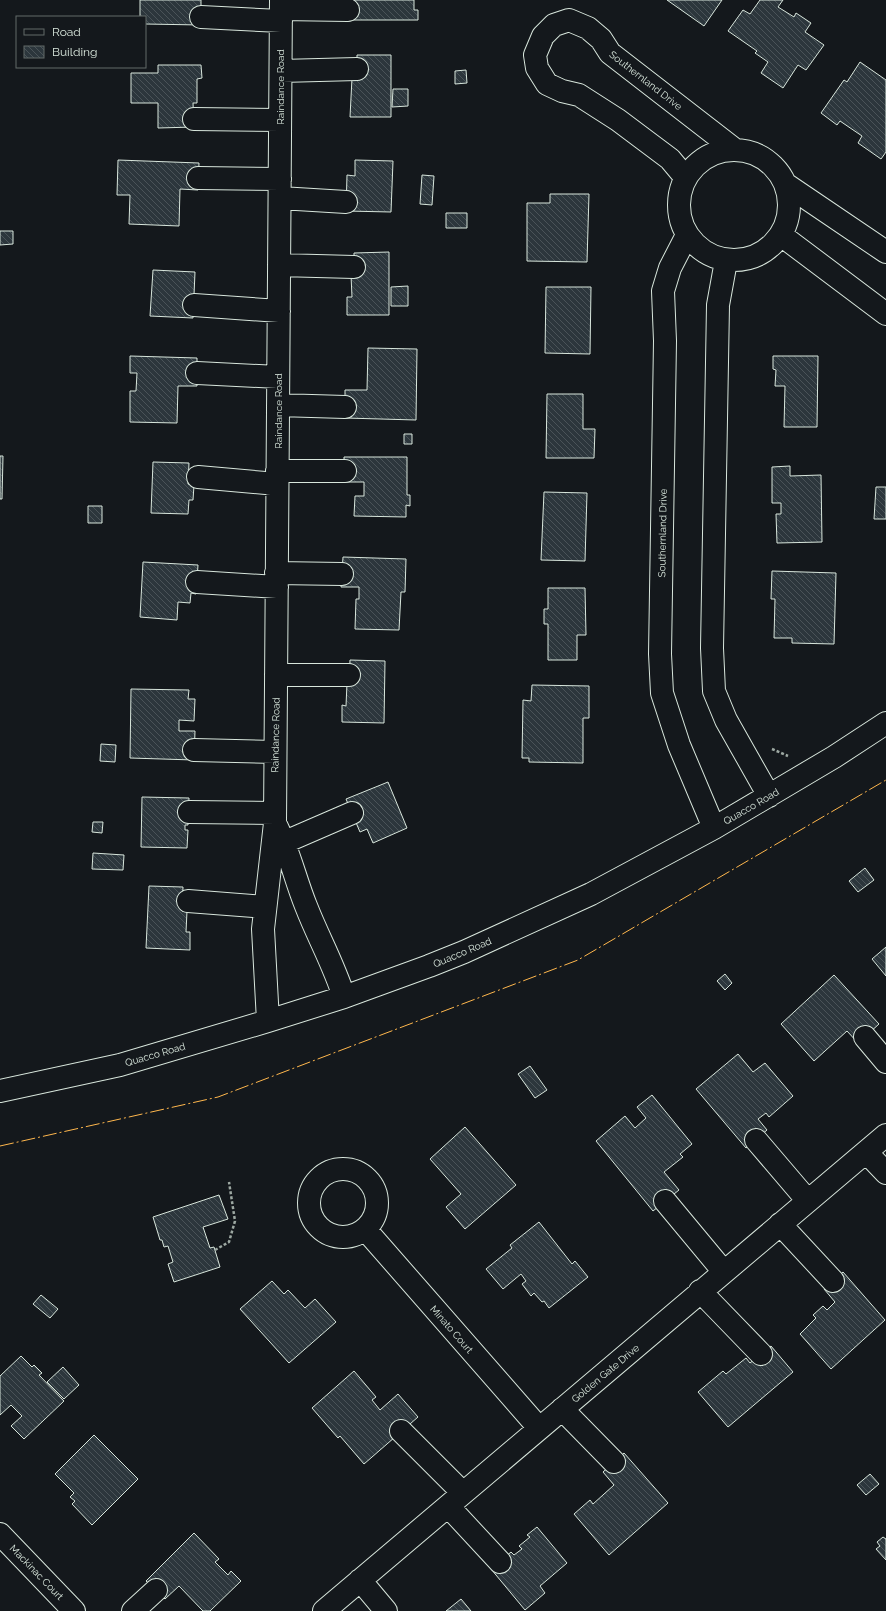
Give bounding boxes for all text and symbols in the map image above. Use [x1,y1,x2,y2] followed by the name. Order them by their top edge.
[16,16,146,68] legend
[52,25,81,39] text: Road
[52,45,98,59] text: Building
[275,49,286,125] street label: Raindance Road
[607,49,684,112] street label: Southernland Drive
[273,373,284,449] street label: Raindance Road
[656,488,669,578] street label: Southernland Drive
[269,697,282,773] street label: Raindance Road
[722,786,781,827] street label: Quacco Road
[431,935,493,970] street label: Quacco Road
[124,1041,187,1068] street label: Quacco Road
[428,1303,476,1356] street label: Minato Court
[569,1342,641,1405] street label: Golden Gate Drive
[8,1543,66,1603] street label: Mackinac Court

